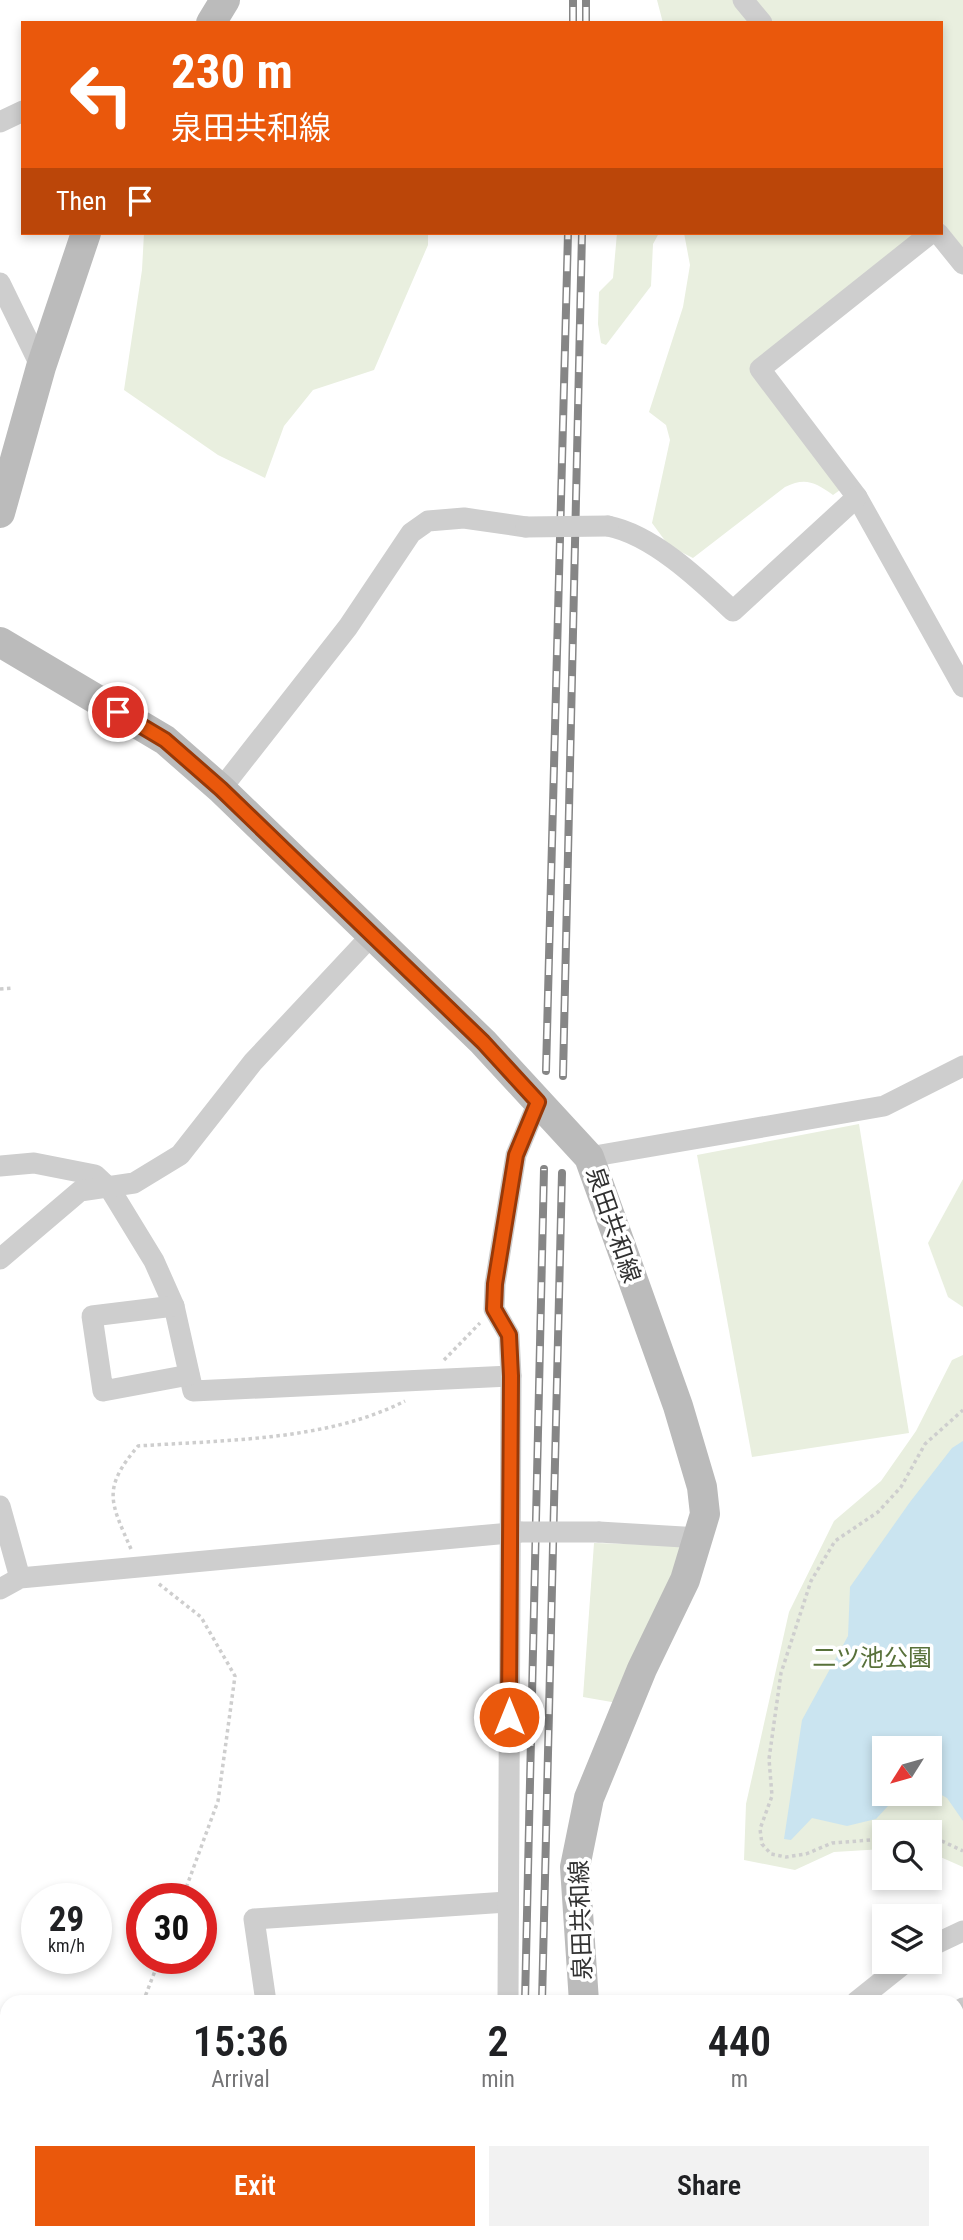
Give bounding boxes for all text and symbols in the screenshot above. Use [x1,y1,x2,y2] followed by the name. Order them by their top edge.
[171,43,293,100] text: 230 m
[56,49,147,140] icon: left
[171,109,331,147] text: 泉田共和線
[121,182,159,220] icon: arrive
[56,186,107,216] text: Then
[88,682,148,742] pin
[99,693,137,731] icon: arrive
[580,1164,646,1286] street label: 泉田共和線
[812,1644,932,1672] park label: 二ツ池公園
[472,1680,546,1754] position arrow
[872,1736,942,1806] north arrow
[872,1736,942,1974] map controls
[872,1820,942,1890] button: search
[565,1860,597,1980] street label: 泉田共和線
[126,1883,217,1974] speed limit sign: 30
[49,1899,84,1940] text: 29
[872,1904,942,1974] button: layers
[48,1935,85,1956] text: km/h
[193,2017,288,2066] text: 15:36
[488,2017,509,2066] text: 2
[708,2017,771,2066] text: 440
[211,2066,270,2093] text: Arrival
[481,2066,515,2093] text: min
[731,2066,748,2093] text: m
[35,2146,475,2226] button: Exit
[489,2146,929,2226] button: Share

